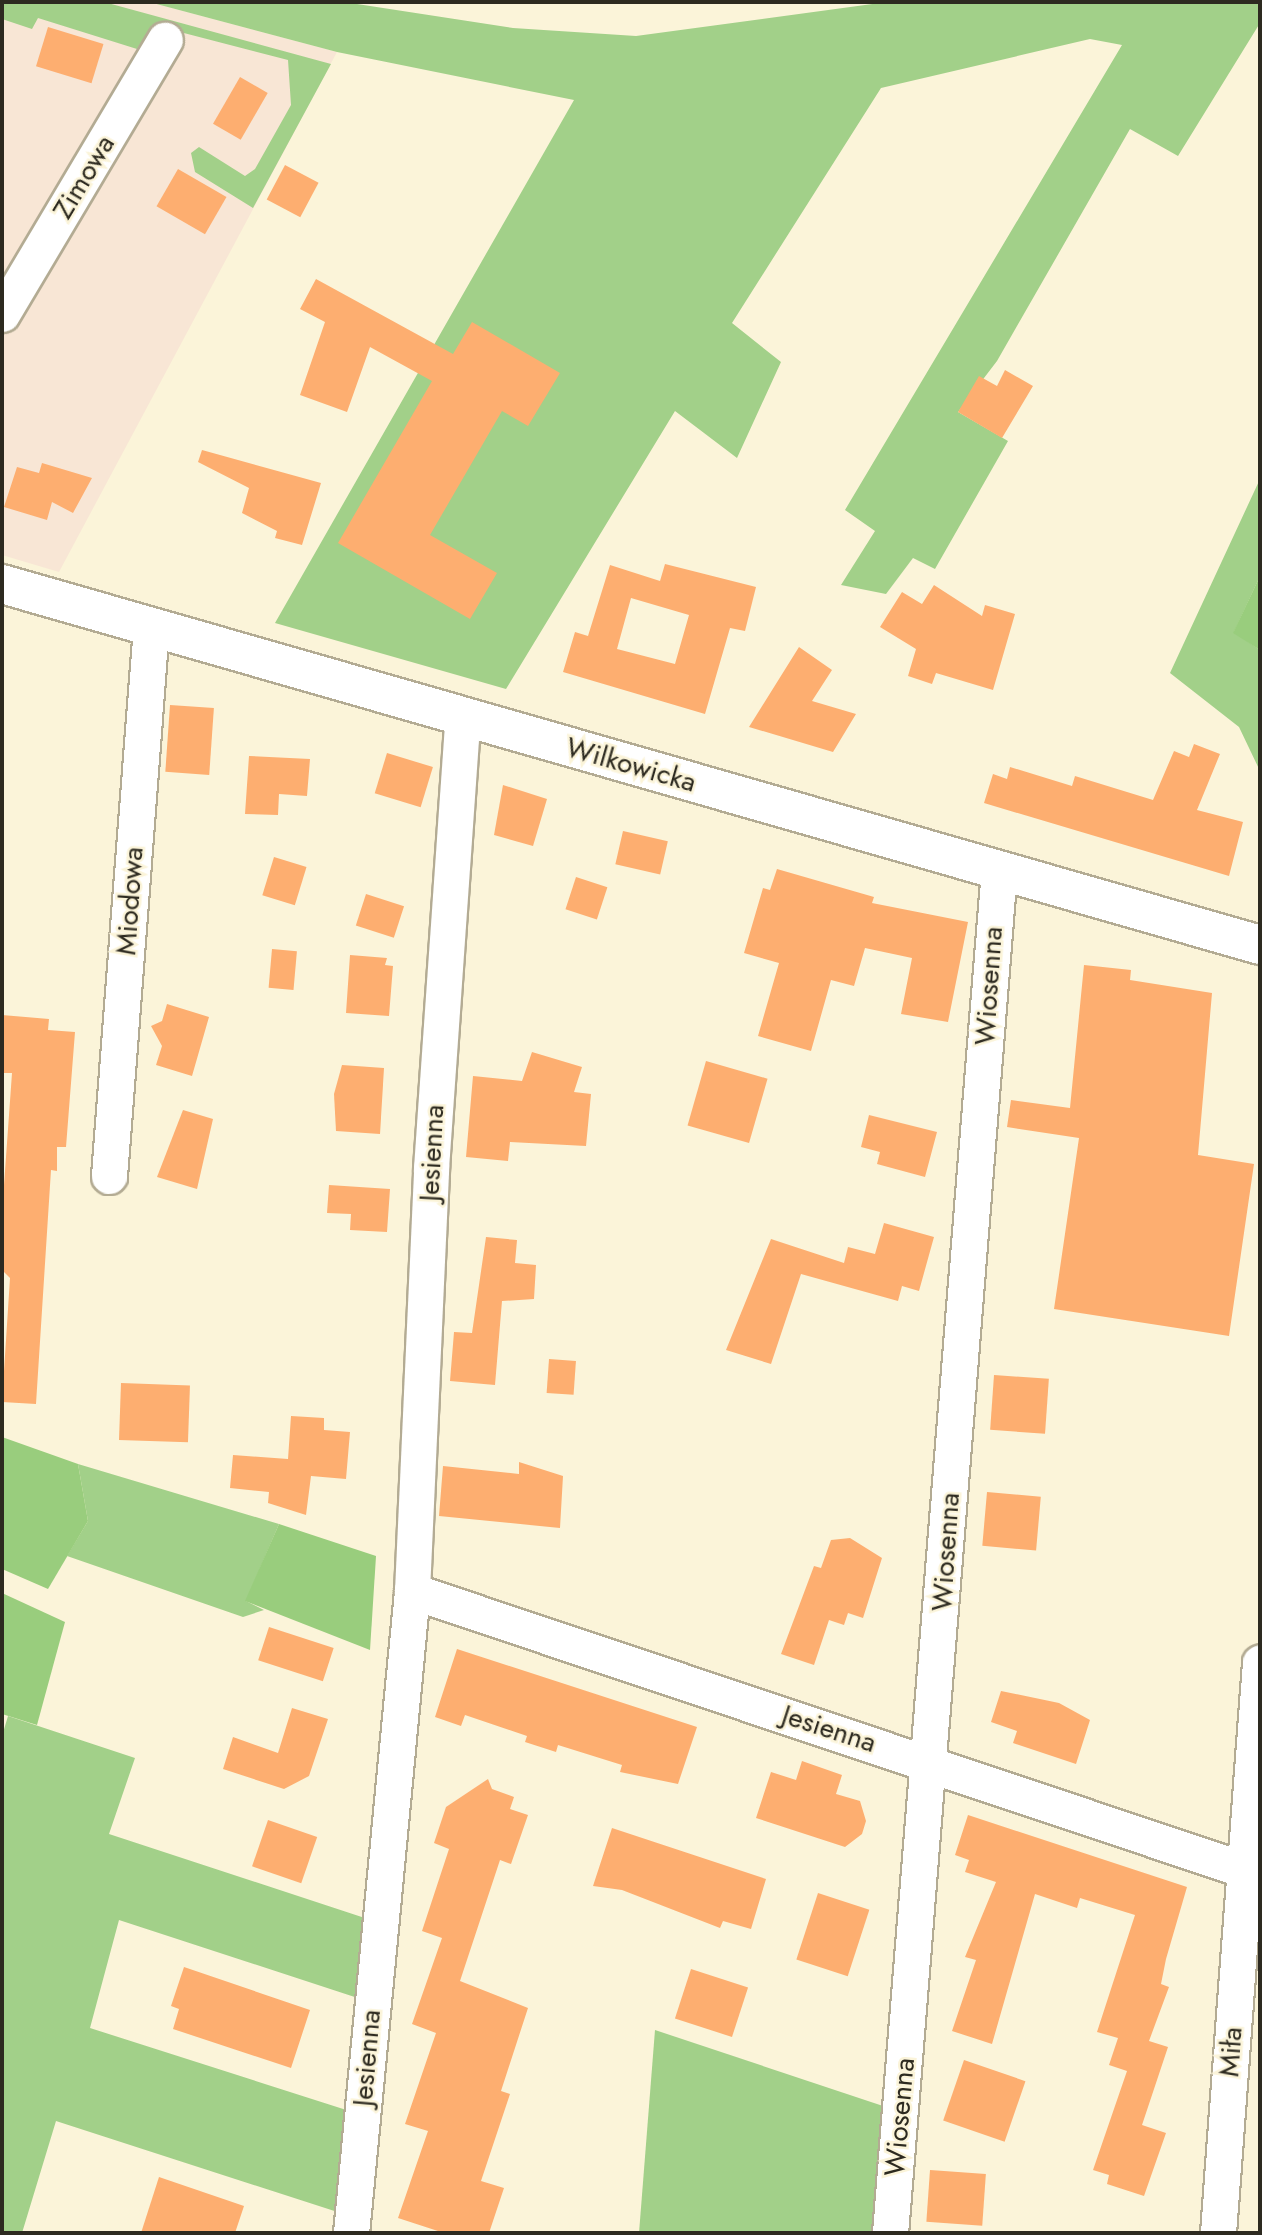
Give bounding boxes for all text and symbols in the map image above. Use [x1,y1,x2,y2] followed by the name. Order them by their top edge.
[46,129,122,225] street label: Zimowa
[562,730,700,800] street label: Wilkowicka
[109,846,151,956] street label: Miodowa
[968,926,1010,1046] street label: Wiosenna
[413,1104,451,1202] street label: Jesienna
[925,1492,967,1612] street label: Wiosenna
[778,1698,880,1760] street label: Jesienna
[346,2008,388,2108] street label: Jesienna
[1213,2026,1249,2078] street label: Miła
[878,2056,922,2178] street label: Wiosenna

